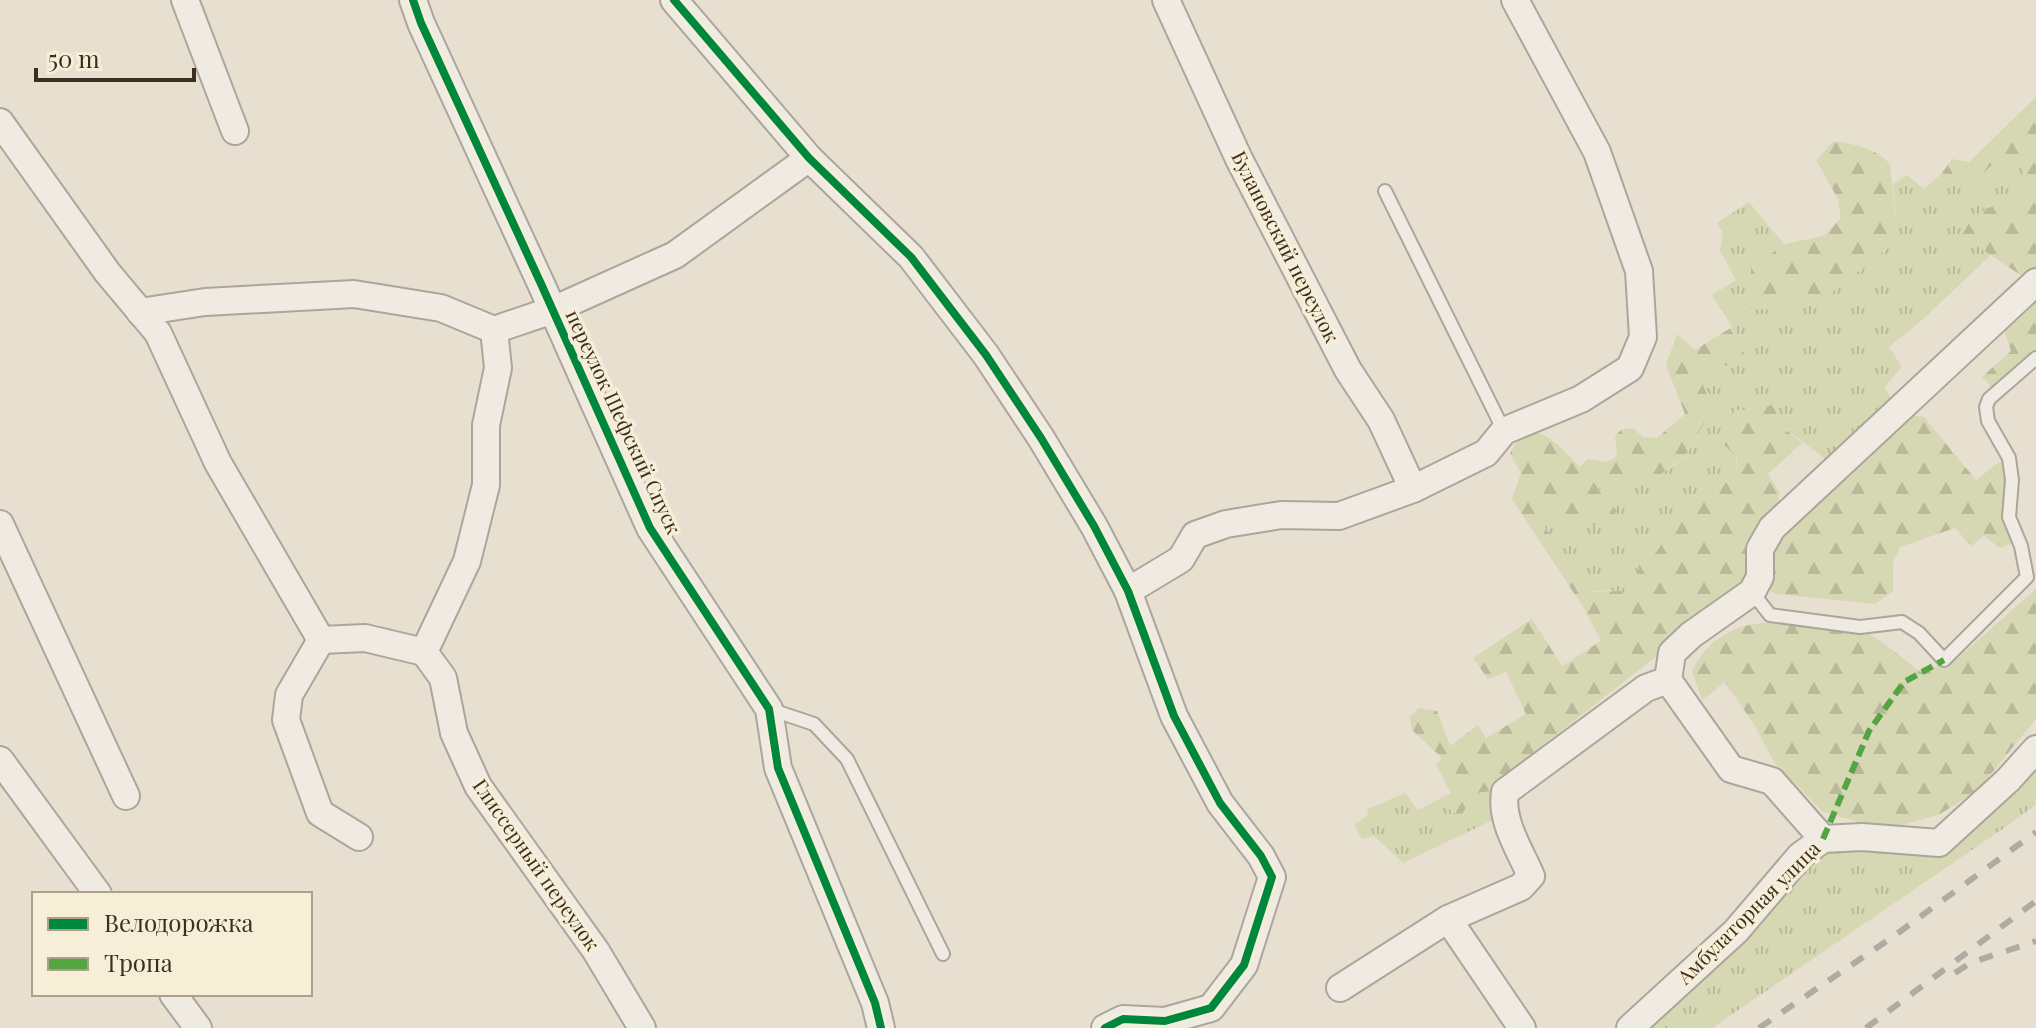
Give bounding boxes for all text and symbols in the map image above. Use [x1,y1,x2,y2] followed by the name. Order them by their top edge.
[36,32,194,82] scale bar
[48,42,100,74] text: 50 m
[1226,146,1347,347] street label: Булановский переулок
[560,305,688,538] street label: переулок Шефский Спуск
[468,773,607,956] street label: Глиссерный переулок
[1670,834,1825,990] street label: Амбулаторная улица
[32,892,312,996] legend
[104,906,254,938] text: Велодорожка
[104,946,173,978] text: Тропа

